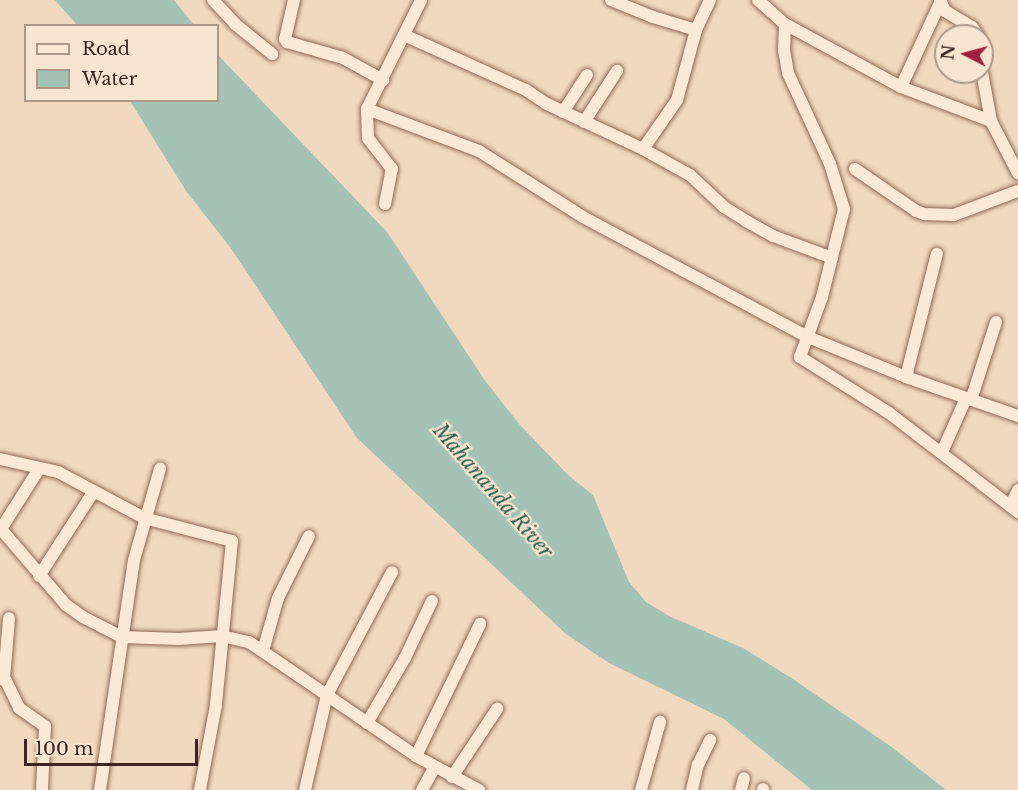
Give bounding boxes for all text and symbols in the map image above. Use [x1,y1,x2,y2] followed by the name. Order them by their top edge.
[24,24,219,102] legend
[934,24,994,84] north arrow
[82,38,130,60] text: Road
[937,44,959,61] text: N
[82,68,137,90] text: Water
[428,419,558,563] water label: Mahananda River
[27,727,201,765] scale bar
[35,738,93,760] text: 100 m

